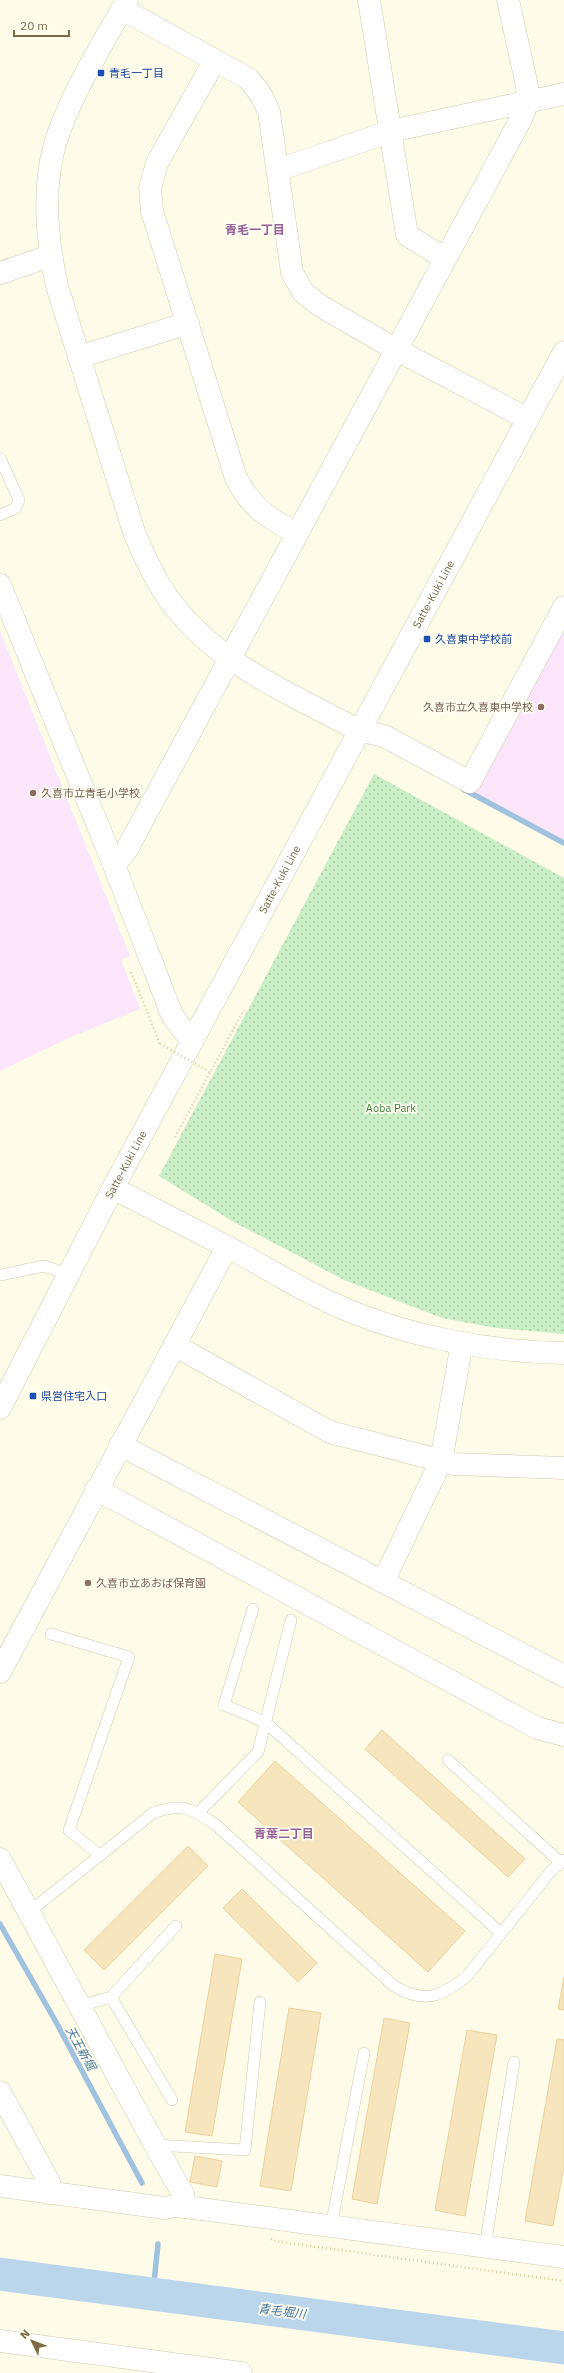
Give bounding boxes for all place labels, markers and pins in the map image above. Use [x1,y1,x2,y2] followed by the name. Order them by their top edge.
[109,66,164,80] place label: 青毛一丁目
[96,68,106,78] marker: 青毛一丁目
[435,632,512,646] place label: 久喜東中学校前
[422,634,432,644] marker: 久喜東中学校前
[423,700,533,714] place label: 久喜市立久喜東中学校
[536,702,546,712] marker: 久喜市立久喜東中学校
[41,786,140,800] place label: 久喜市立青毛小学校
[28,788,38,798] marker: 久喜市立青毛小学校
[41,1389,107,1403] place label: 県営住宅入口
[28,1391,38,1401] marker: 県営住宅入口
[96,1576,206,1590] place label: 久喜市立あおば保育園
[83,1578,93,1588] marker: 久喜市立あおば保育園

